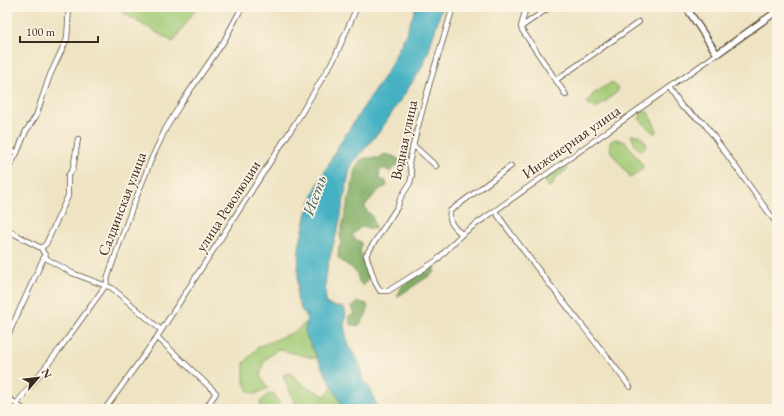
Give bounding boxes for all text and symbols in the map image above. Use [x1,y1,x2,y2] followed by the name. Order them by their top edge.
[20,18,98,44] scale bar
[26,24,56,40] text: 100 m
[386,98,421,182] street label: Водная улица
[518,101,624,183] street label: Инженерная улица
[93,149,150,259] street label: Салдинская улица
[191,156,264,255] street label: улица Революции
[297,172,331,219] water label: Исеть
[18,358,58,398] north arrow
[39,366,55,381] text: N

